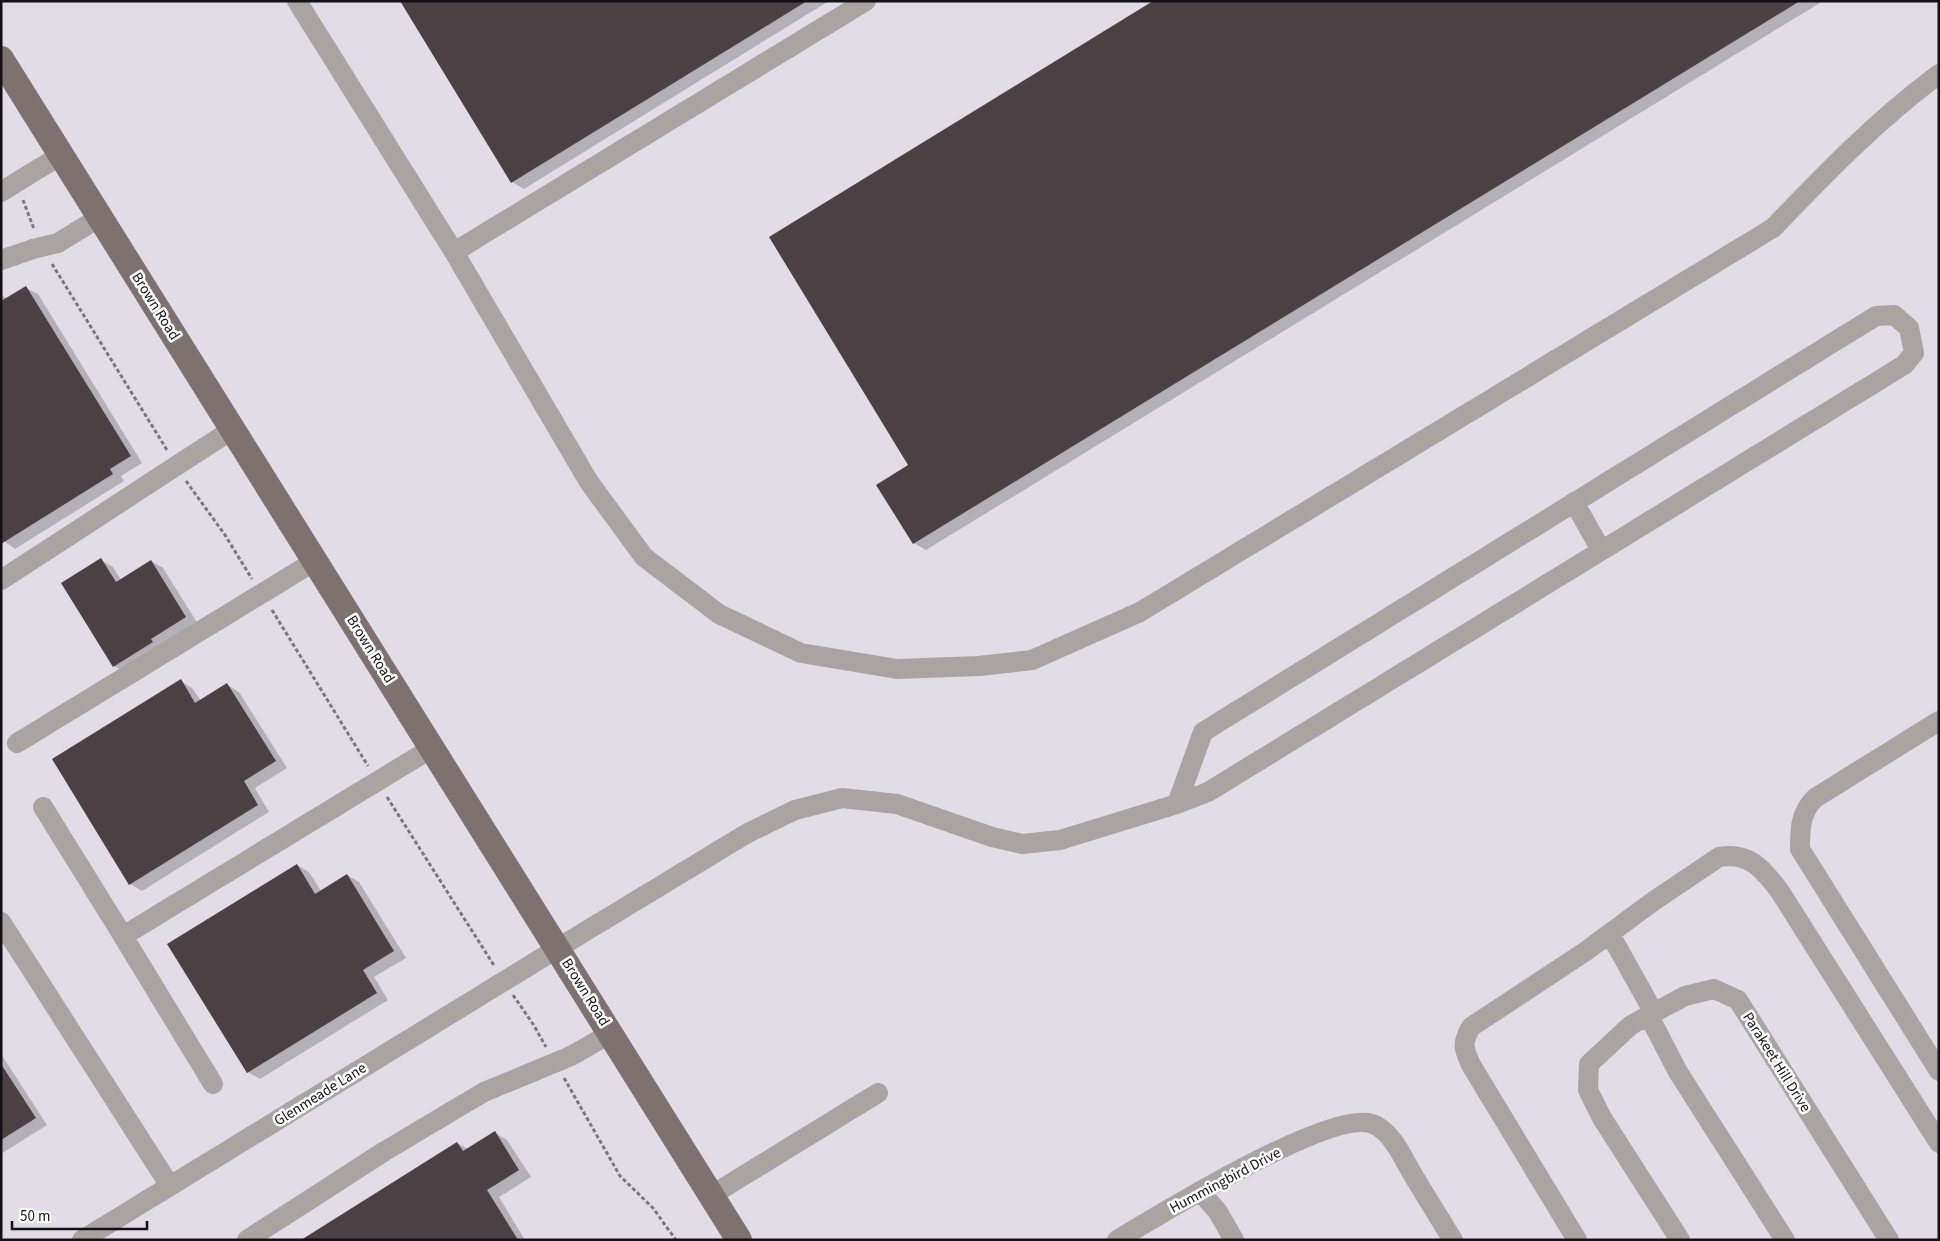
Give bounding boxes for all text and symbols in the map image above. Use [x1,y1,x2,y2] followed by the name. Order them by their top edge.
[126,268,185,344] street label: Brown Road
[341,611,400,687] street label: Brown Road
[556,954,615,1030] street label: Brown Road
[1737,1008,1816,1116] street label: Parakeet Hill Drive
[270,1058,370,1131] street label: Glenmeade Lane
[1166,1142,1285,1219] street label: Hummingbird Drive
[12,1198,148,1230] scale bar
[20,1206,50,1227] text: 50 m

